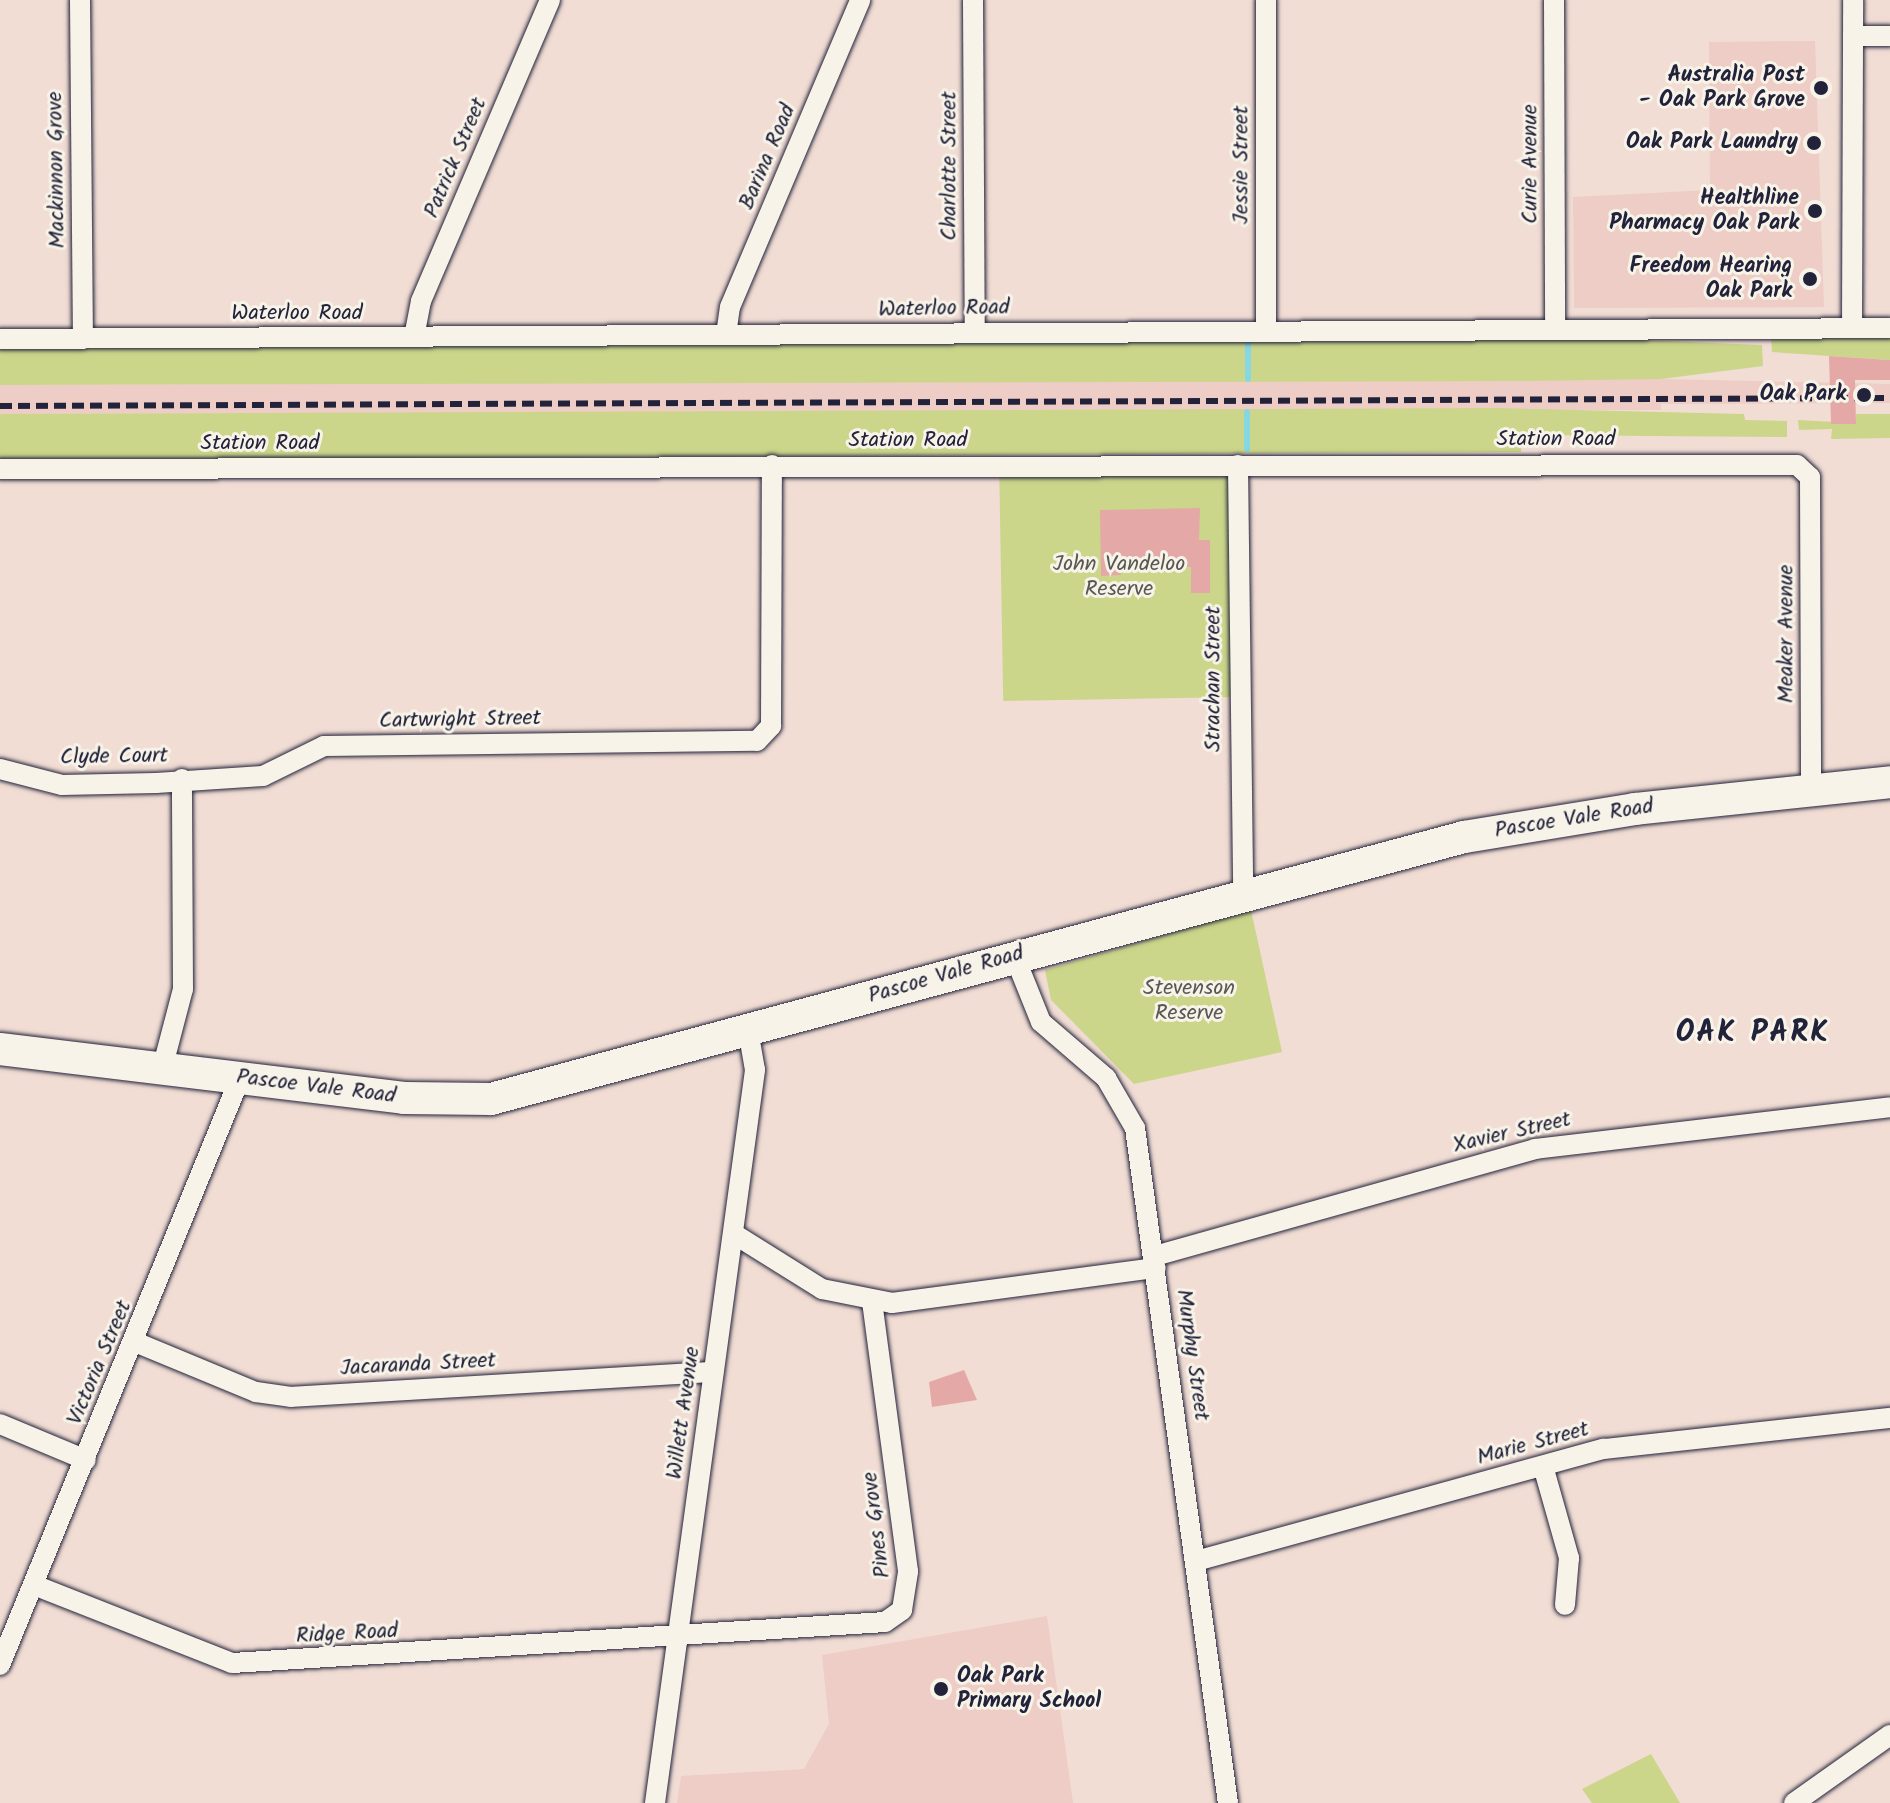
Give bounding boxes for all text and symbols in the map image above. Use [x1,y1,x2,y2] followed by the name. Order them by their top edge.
[1639,62,1805,114] place label: Australia Post - Oak Park Grove
[1812,79,1830,97] marker: Australia Post - Oak Park Grove
[42,91,72,249] street label: Mackinnon Grove
[937,91,963,241] street label: Charlotte Street
[419,94,493,222] street label: Patrick Street
[734,100,802,214] street label: Barina Road
[1518,104,1544,224] street label: Curie Avenue
[1229,106,1255,224] street label: Jessie Street
[1626,130,1798,156] place label: Oak Park Laundry
[1805,134,1823,152] marker: Oak Park Laundry
[1609,185,1799,236] place label: Healthline Pharmacy Oak Park
[1806,202,1824,220] marker: Healthline Pharmacy Oak Park
[1630,253,1792,304] place label: Freedom Hearing Oak Park
[1799,268,1821,290] marker: Freedom Hearing Oak Park
[878,295,1010,323] street label: Waterloo Road
[231,301,363,327] street label: Waterloo Road
[1760,382,1846,408] place label: Oak Park
[1853,384,1875,406] marker: Oak Park
[1497,427,1615,453] street label: Station Road
[849,428,967,454] street label: Station Road
[201,431,319,457] street label: Station Road
[1053,551,1185,602] park label: John Vandeloo Reserve
[1774,565,1800,703] street label: Meaker Avenue
[1201,606,1227,752] street label: Strachan Street
[379,705,541,735] street label: Cartwright Street
[60,743,168,771] street label: Clyde Court
[1493,793,1655,845] street label: Pascoe Vale Road
[865,940,1027,1010] street label: Pascoe Vale Road
[1143,975,1235,1026] park label: Stevenson Reserve
[1676,1015,1830,1051] district label: OAK PARK
[235,1064,397,1110] street label: Pascoe Vale Road
[1450,1107,1574,1159] street label: Xavier Street
[1170,1288,1214,1422] street label: Murphy Street
[62,1297,138,1429] street label: Victoria Street
[662,1345,706,1481] street label: Willett Avenue
[339,1348,497,1382] street label: Jacaranda Street
[1474,1416,1592,1472] street label: Marie Street
[857,1470,897,1580] street label: Pines Grove
[295,1618,399,1650] street label: Ridge Road
[957,1663,1101,1714] place label: Oak Park Primary School
[932,1680,950,1698] marker: Oak Park Primary School

